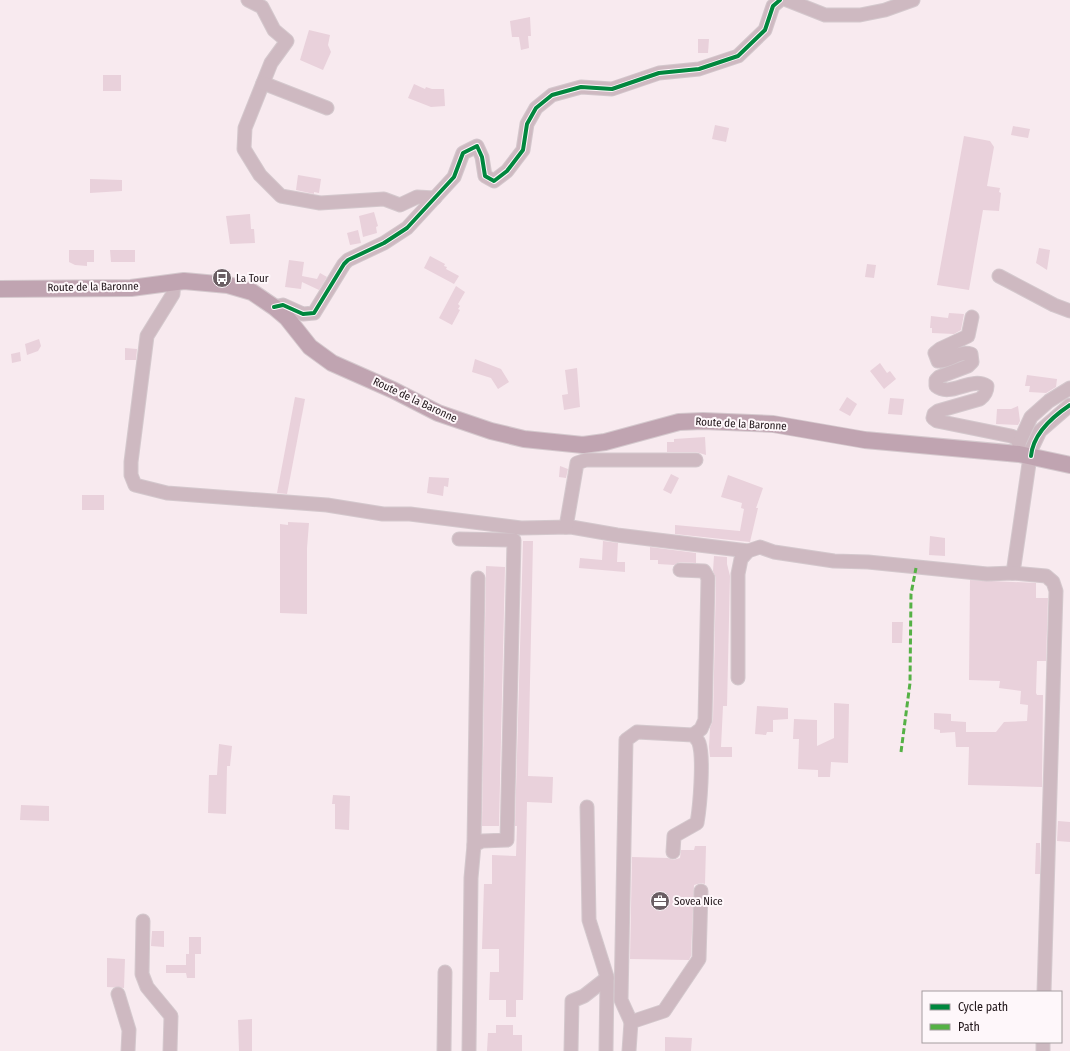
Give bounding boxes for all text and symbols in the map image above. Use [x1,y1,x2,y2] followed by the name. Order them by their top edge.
[211,267,233,289] bus stop icon: La Tour
[236,272,269,285] place label: La Tour
[47,280,139,294] street label: Route de la Baronne
[371,375,459,425] street label: Route de la Baronne
[695,415,787,433] street label: Route de la Baronne
[649,890,671,912] office icon: Sovea Nice
[674,895,723,908] place label: Sovea Nice
[922,991,1062,1043] legend
[958,1000,1008,1014] text: Cycle path
[958,1020,980,1034] text: Path

